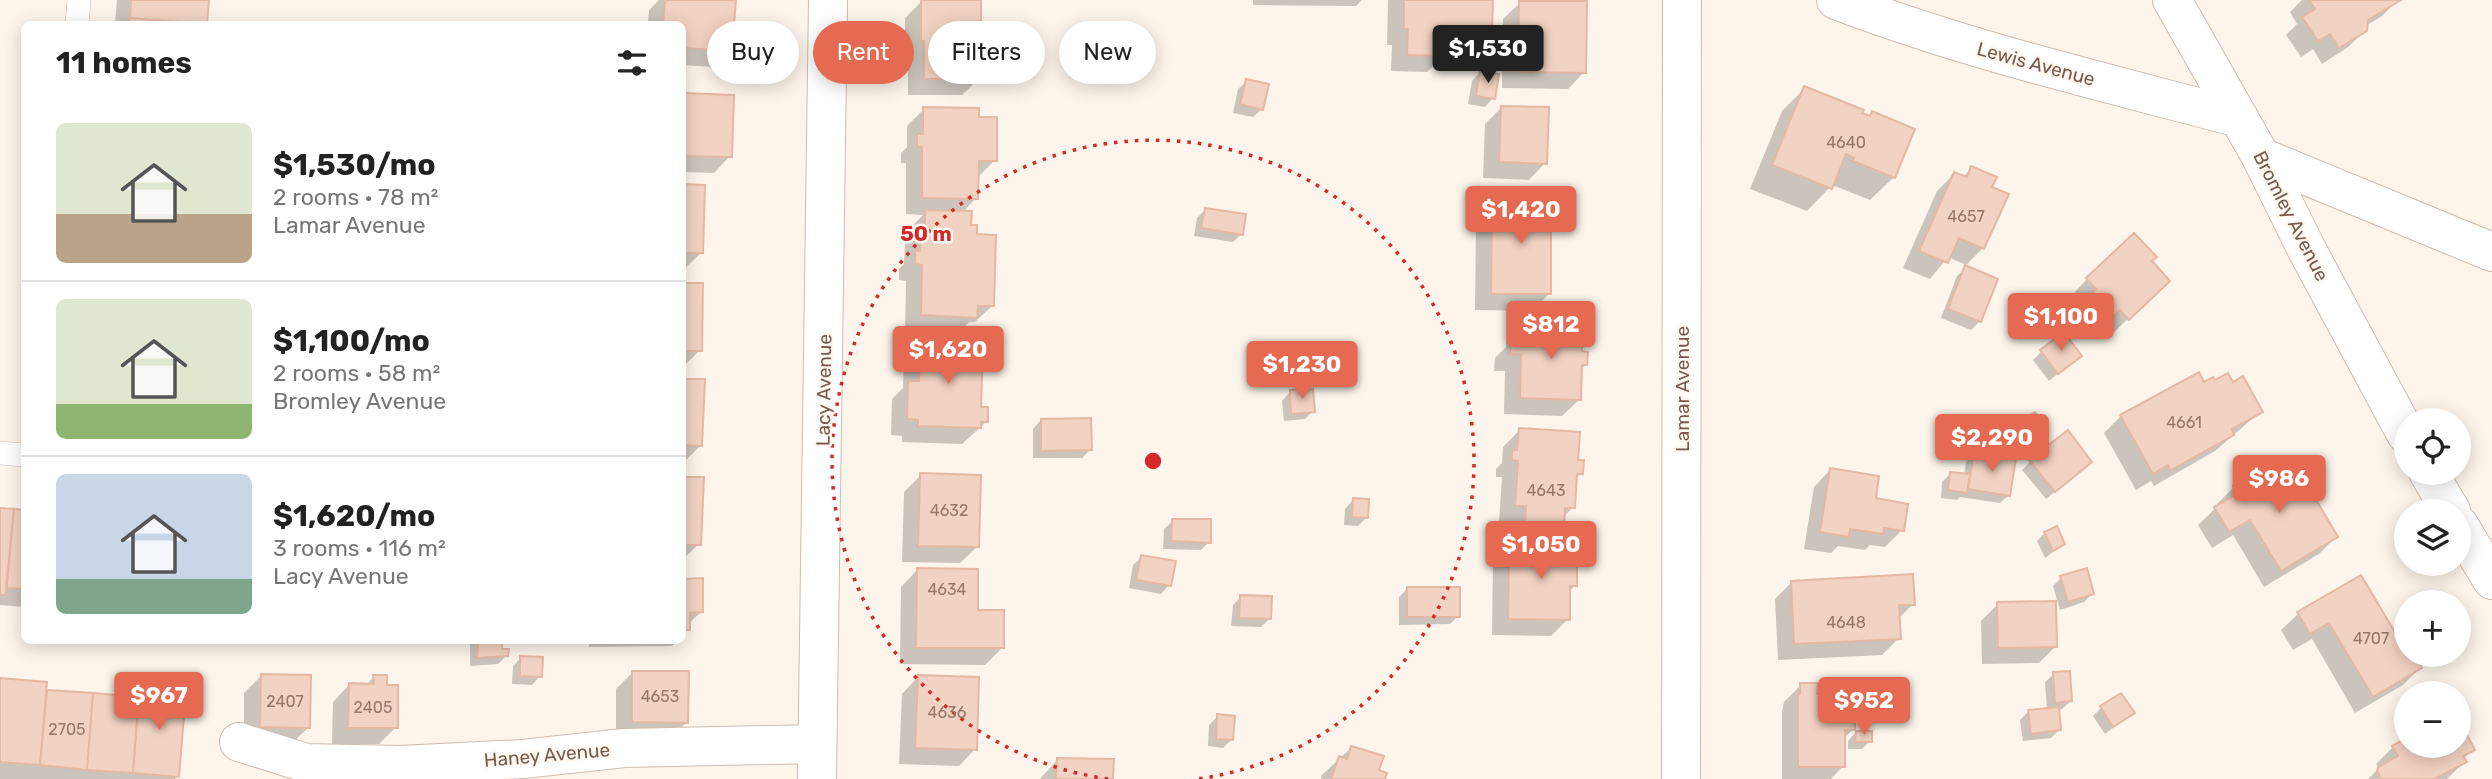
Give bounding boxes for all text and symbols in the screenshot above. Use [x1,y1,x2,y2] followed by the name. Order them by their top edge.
[707,21,799,84] chip: Buy
[813,21,914,84] chip: Rent
[928,21,1045,84] chip: Filters
[1059,21,1156,84] chip: New
[1431,25,1545,85] pin: $1,530
[1449,34,1527,62] text: $1,530
[1975,37,2097,91] street label: Lewis Avenue
[613,44,651,82] icon: filters
[56,45,192,81] text: 11 homes
[1826,133,1866,152] house number: 4640
[273,147,436,183] text: $1,530/mo
[2248,147,2334,285] street label: Bromley Avenue
[112,151,196,235] icon: home
[273,183,438,211] text: 2 rooms · 78 m²
[1464,187,1578,246] pin: $1,420
[1481,195,1561,223] text: $1,420
[1947,207,1985,226] house number: 4657
[273,211,426,239] text: Lamar Avenue
[900,221,952,246] text: 50 m
[2004,294,2118,353] pin: $1,100
[1510,302,1592,361] pin: $812
[2024,302,2098,330] text: $1,100
[1522,310,1580,338] text: $812
[273,323,430,359] text: $1,100/mo
[891,326,1005,386] pin: $1,620
[1671,326,1694,452] street label: Lamar Avenue
[112,327,196,411] icon: home
[812,334,836,446] street label: Lacy Avenue
[909,335,987,363] text: $1,620
[1245,342,1359,401] pin: $1,230
[1263,350,1341,378] text: $1,230
[273,359,440,387] text: 2 rooms · 58 m²
[273,387,446,415] text: Bromley Avenue
[2394,408,2471,758] map controls
[2394,408,2471,485] button: locate
[2166,413,2202,432] house number: 4661
[1935,414,2049,474] pin: $2,290
[1951,423,2033,451] text: $2,290
[1141,449,1165,473] centre of rings
[2238,456,2320,515] pin: $986
[2249,464,2309,492] text: $986
[1526,481,1566,500] house number: 4643
[273,498,435,534] text: $1,620/mo
[2394,499,2471,576] button: layers
[930,501,968,520] house number: 4632
[112,502,196,586] icon: home
[1484,522,1598,581] pin: $1,050
[1501,530,1581,558] text: $1,050
[273,534,446,562] text: 3 rooms · 116 m²
[273,562,409,590] text: Lacy Avenue
[927,580,967,599] house number: 4634
[2394,590,2471,667] button: +
[1826,613,1866,632] house number: 4648
[2353,629,2389,648] house number: 4707
[118,672,200,732] pin: $967
[1823,678,1905,737] pin: $952
[130,681,188,709] text: $967
[2394,681,2471,758] button: −
[1834,686,1894,714] text: $952
[641,687,679,706] house number: 4653
[266,692,304,711] house number: 2407
[354,698,392,717] house number: 2405
[928,703,967,722] house number: 4636
[48,720,86,739] house number: 2705
[483,738,611,772] street label: Haney Avenue

